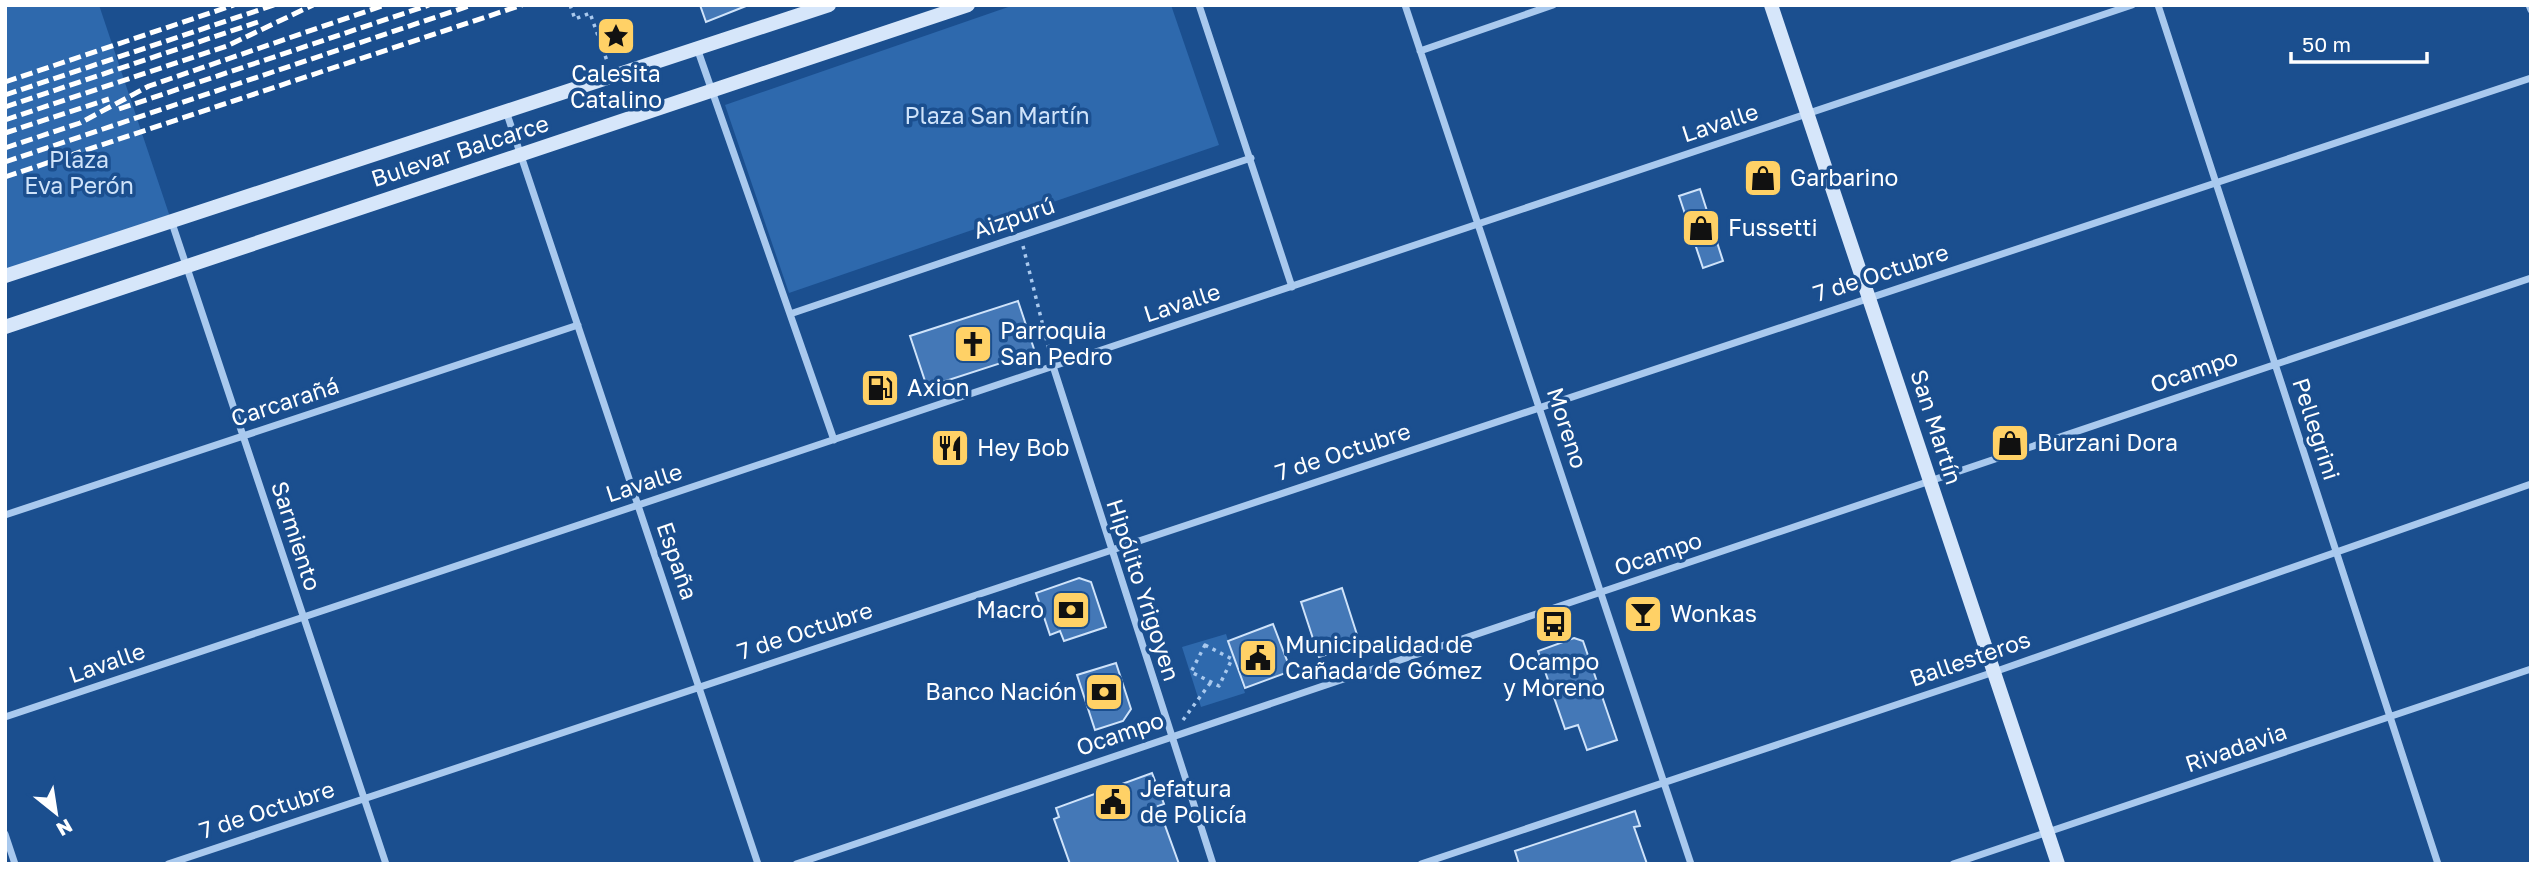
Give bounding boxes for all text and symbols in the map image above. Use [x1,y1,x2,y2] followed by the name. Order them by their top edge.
[595,15,637,57] place icon: Calesita Catalino
[2291,21,2428,65] scale bar
[2302,31,2351,57] text: 50 m
[570,59,662,113] place label: Calesita Catalino
[1678,97,1762,148] street label: Lavalle
[904,101,1090,129] park label: Plaza San Martín
[367,108,552,192] street label: Bulevar Balcarce
[24,145,134,199] park label: Plaza Eva Perón
[1742,157,1784,199] shop icon: Garbarino
[1790,163,1898,191] place label: Garbarino
[969,190,1058,244] street label: Aizpurú
[1680,207,1722,249] shop icon: Fussetti
[1728,213,1818,241] place label: Fussetti
[1810,237,1952,307] street label: 7 de Octubre
[1140,277,1224,328] street label: Lavalle
[1000,316,1112,370] place label: Parroquia San Pedro
[952,323,994,365] church icon: Parroquia San Pedro
[2146,342,2241,398] street label: Ocampo
[1905,366,1969,488] street label: San Martín
[859,367,901,409] fuel station icon: Axion
[227,370,342,432] street label: Carcarañá
[907,373,970,401] place label: Axion
[2287,374,2347,483] street label: Pellegrini
[1542,384,1594,472] street label: Moreno
[1272,416,1414,486] street label: 7 de Octubre
[1989,422,2031,464] shop icon: Burzani Dora
[929,427,971,469] restaurant icon: Hey Bob
[2037,428,2178,456] place label: Burzani Dora
[977,433,1069,461] place label: Hey Bob
[602,457,686,508] street label: Lavalle
[266,477,328,594] street label: Sarmiento
[1101,495,1187,684] street label: Hipólito Yrigoyen
[652,518,704,603] street label: España
[1610,525,1705,581] street label: Ocampo
[1050,589,1092,631] bank icon: Macro
[1622,593,1664,635] bar icon: Wonkas
[734,595,876,665] street label: 7 de Octubre
[976,595,1044,623] place label: Macro
[1670,599,1757,627] place label: Wonkas
[1533,603,1575,645] bus stop icon: Ocampo y Moreno
[1906,624,2034,692] street label: Ballesteros
[1285,630,1482,684] place label: Municipalidad de Cañada de Gómez
[65,636,149,688] street label: Lavalle
[1237,637,1279,679] public building icon: Municipalidad de Cañada de Gómez
[1503,647,1605,701] place label: Ocampo y Moreno
[1083,671,1125,713] bank icon: Banco Nación
[925,677,1077,705] place label: Banco Nación
[1072,705,1167,761] street label: Ocampo
[2181,717,2290,778] street label: Rivadavia
[196,774,338,844] street label: 7 de Octubre
[1140,774,1247,828] place label: Jefatura de Policía
[21,778,91,848] north arrow
[1092,781,1134,823] public building icon: Jefatura de Policía
[53,815,77,842] text: N

